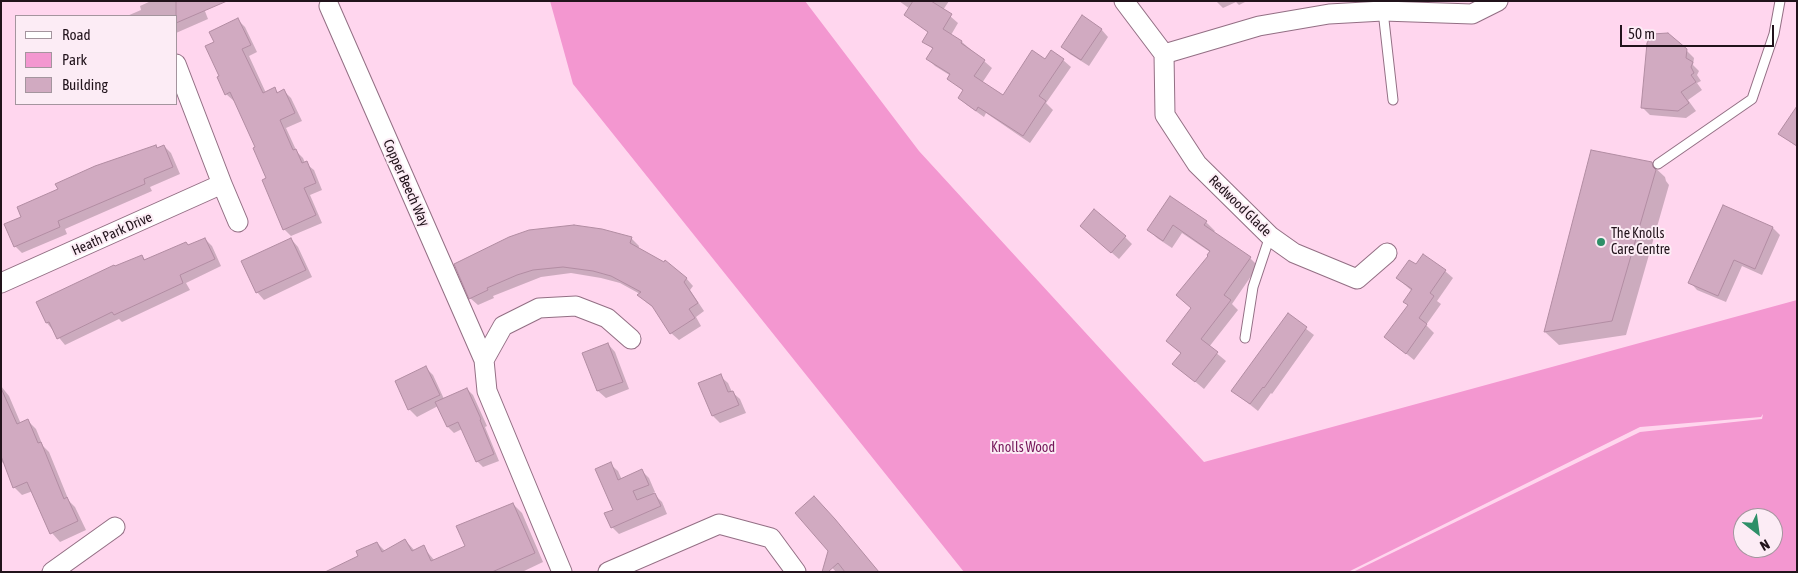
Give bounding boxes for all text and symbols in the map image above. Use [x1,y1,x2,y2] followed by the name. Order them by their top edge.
[15,15,178,105] legend
[1623,15,1777,47] scale bar
[1628,25,1655,42] text: 50 m
[62,26,91,43] text: Road
[62,51,87,68] text: Park
[62,76,108,93] text: Building
[379,137,433,229] street label: Copper Beech Way
[1205,172,1275,240] street label: Redwood Glade
[69,209,155,259] street label: Heath Park Drive
[1611,226,1670,258] place label: The Knolls Care Centre
[1595,236,1607,248] marker: The Knolls Care Centre
[991,440,1055,456] park label: Knolls Wood
[1733,508,1783,558] north arrow
[1757,536,1773,554] text: N

